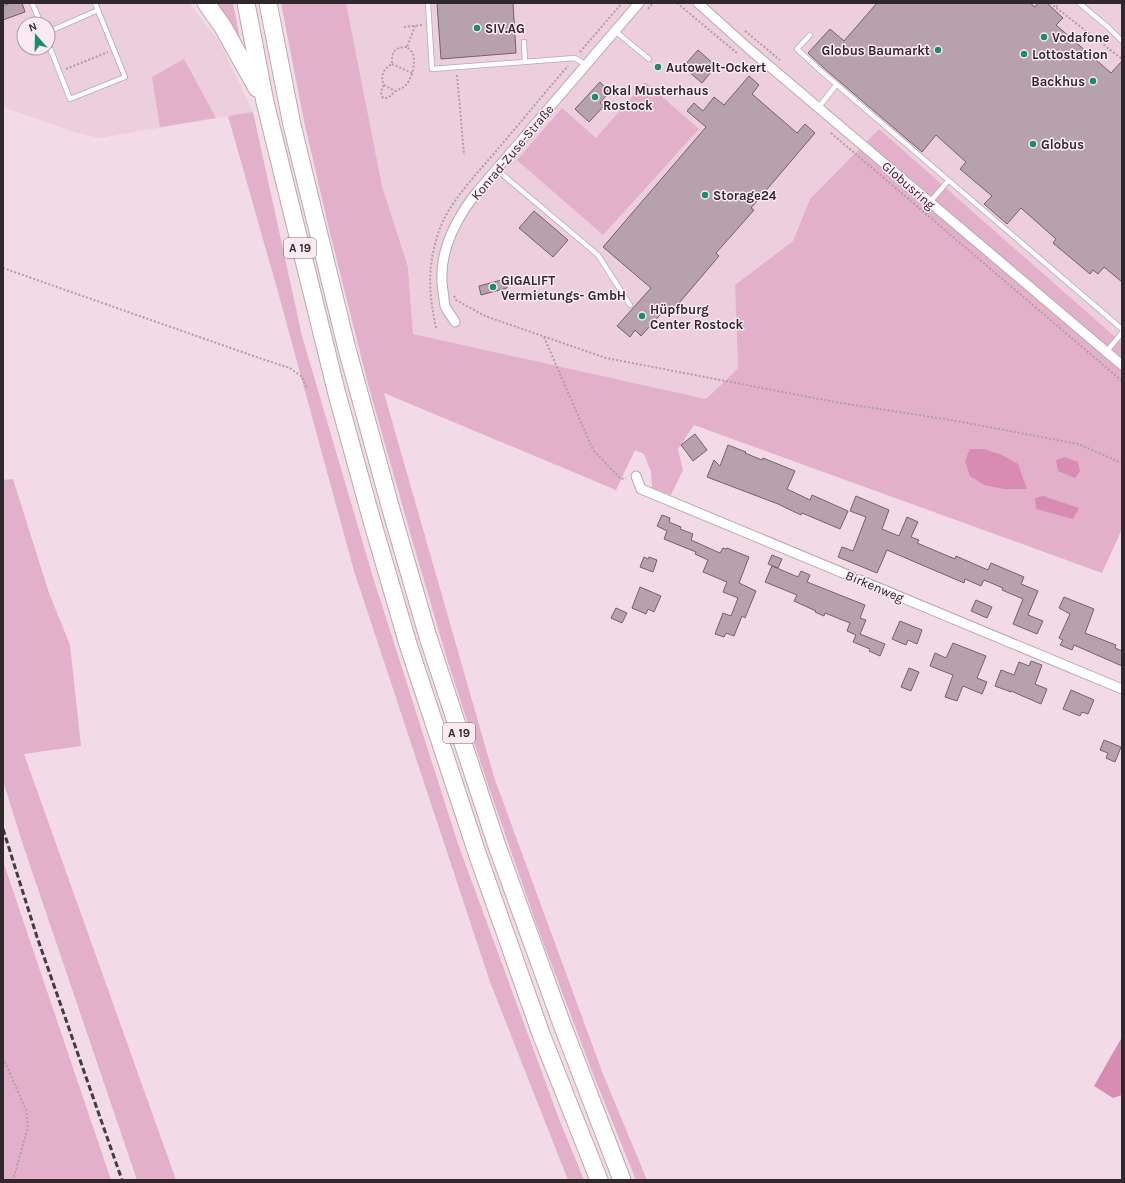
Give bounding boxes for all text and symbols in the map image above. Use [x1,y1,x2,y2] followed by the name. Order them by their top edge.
[16,16,56,56] north arrow
[27,20,39,35] text: N
[485,21,525,36] place label: SIV.AG
[472,23,482,33] marker: SIV.AG
[1052,30,1109,45] place label: Vodafone
[1039,32,1049,42] marker: Vodafone
[822,43,930,58] place label: Globus Baumarkt
[933,45,943,55] marker: Globus Baumarkt
[1032,47,1108,62] place label: Lottostation
[1019,49,1029,59] marker: Lottostation
[666,60,766,75] place label: Autowelt-Ockert
[653,62,663,72] marker: Autowelt-Ockert
[1031,74,1085,89] place label: Backhus
[1088,76,1098,86] marker: Backhus
[603,83,709,113] place label: Okal Musterhaus Rostock
[590,92,600,102] marker: Okal Musterhaus Rostock
[468,101,557,203] street label: Konrad-Zuse-Straße
[1041,137,1084,152] place label: Globus
[1028,139,1038,149] marker: Globus
[879,158,939,213] street label: Globusring
[713,188,777,203] place label: Storage24
[700,190,710,200] marker: Storage24
[284,238,316,258] road number: A 19
[501,273,626,303] place label: GIGALIFT Vermietungs- GmbH
[488,282,498,292] marker: GIGALIFT Vermietungs- GmbH
[650,302,744,332] place label: Hüpfburg Center Rostock
[637,311,647,321] marker: Hüpfburg Center Rostock
[843,567,907,606] street label: Birkenweg
[443,723,475,743] road number: A 19

